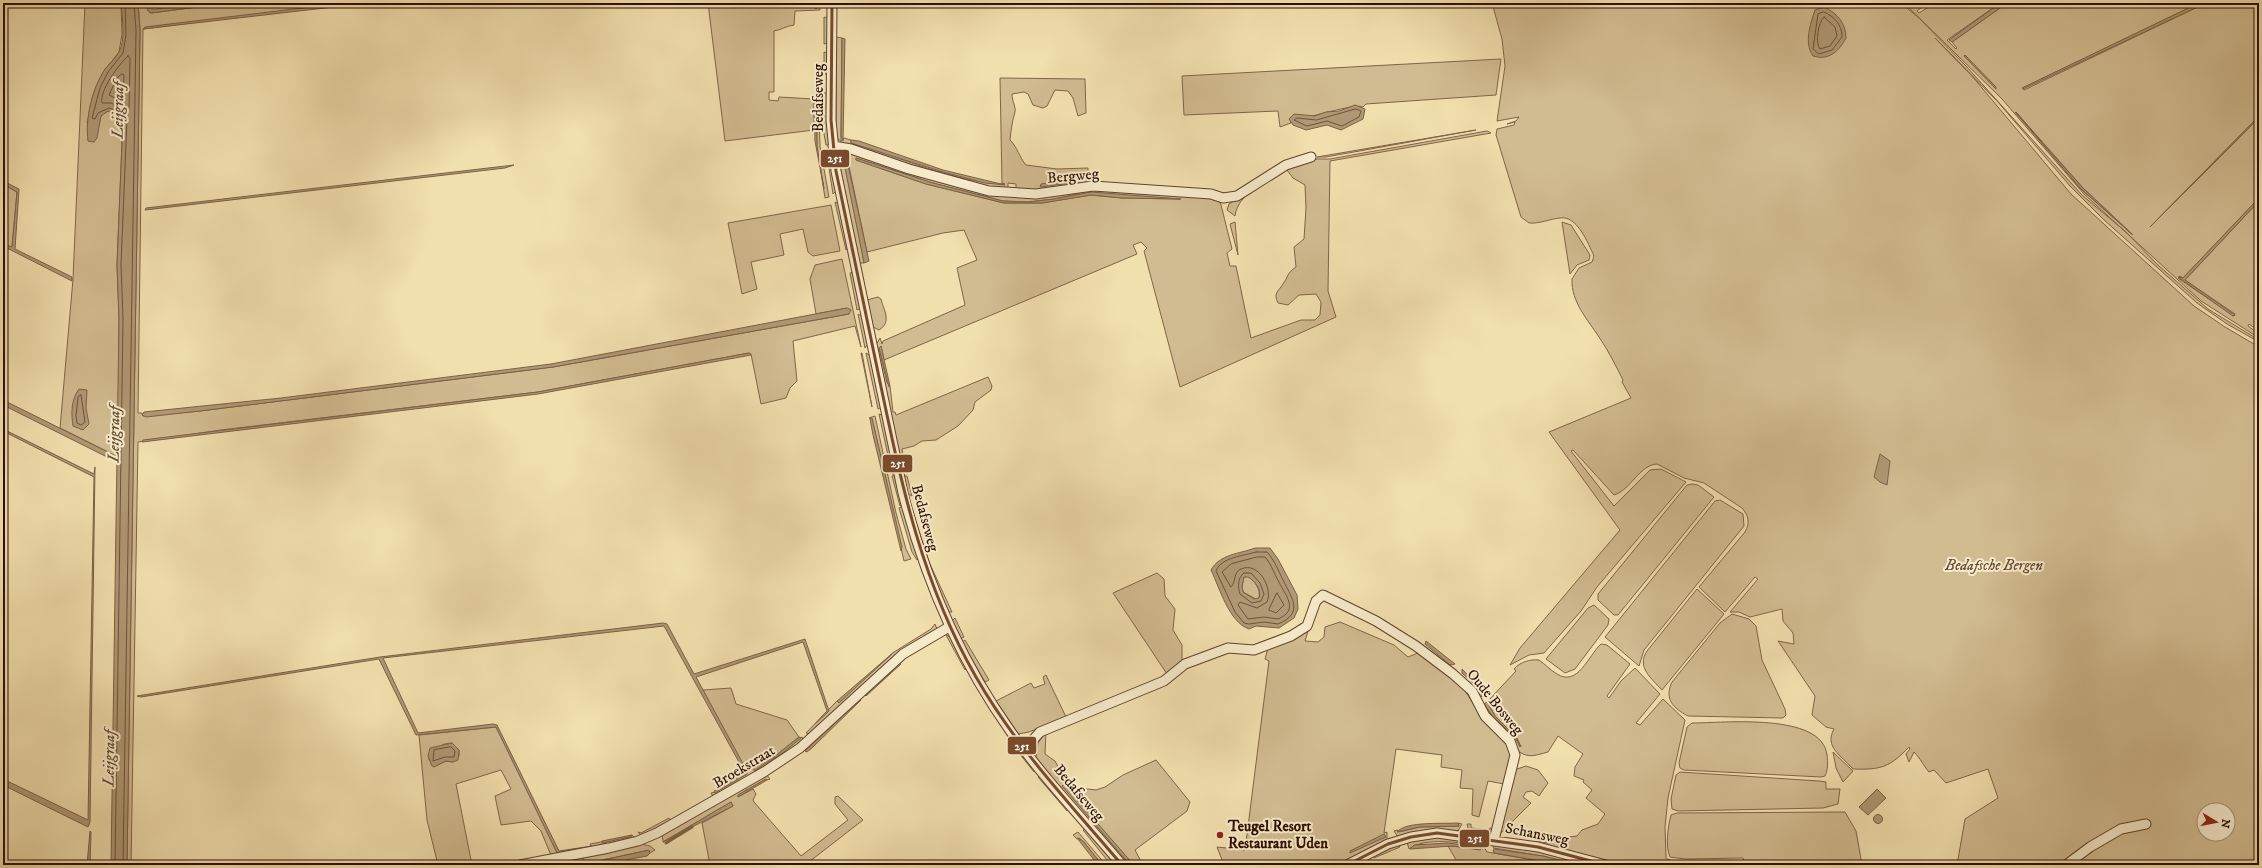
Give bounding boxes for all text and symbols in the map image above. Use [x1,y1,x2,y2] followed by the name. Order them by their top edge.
[809,63,828,132] street label: Bedafseweg
[107,78,129,139] water label: Leijgraaf
[820,149,850,168] line badge: 251
[828,152,842,166] text: 251
[1046,164,1100,188] street label: Bergweg
[103,402,125,463] water label: Leijgraaf
[882,454,913,473] line badge: 251
[891,457,905,471] text: 251
[907,482,943,554] street label: Bedafseweg
[1944,556,2043,575] park label: Bedafsche Bergen
[1463,665,1528,739] street label: Oude Bosweg
[98,726,120,787] water label: Leijgraaf
[1007,736,1037,755] line badge: 251
[1015,740,1029,754] text: 251
[710,741,779,793] street label: Broekstraat
[1050,761,1109,826] street label: Bedafseweg
[2196,802,2236,842] north arrow
[1227,817,1328,853] place label: Teugel Resort Restaurant Uden
[2217,818,2233,829] text: N
[1504,819,1571,850] street label: Schansweg
[1459,829,1490,848] line badge: 251
[1215,830,1225,840] marker: Teugel Resort Restaurant Uden
[1468,832,1482,846] text: 251

